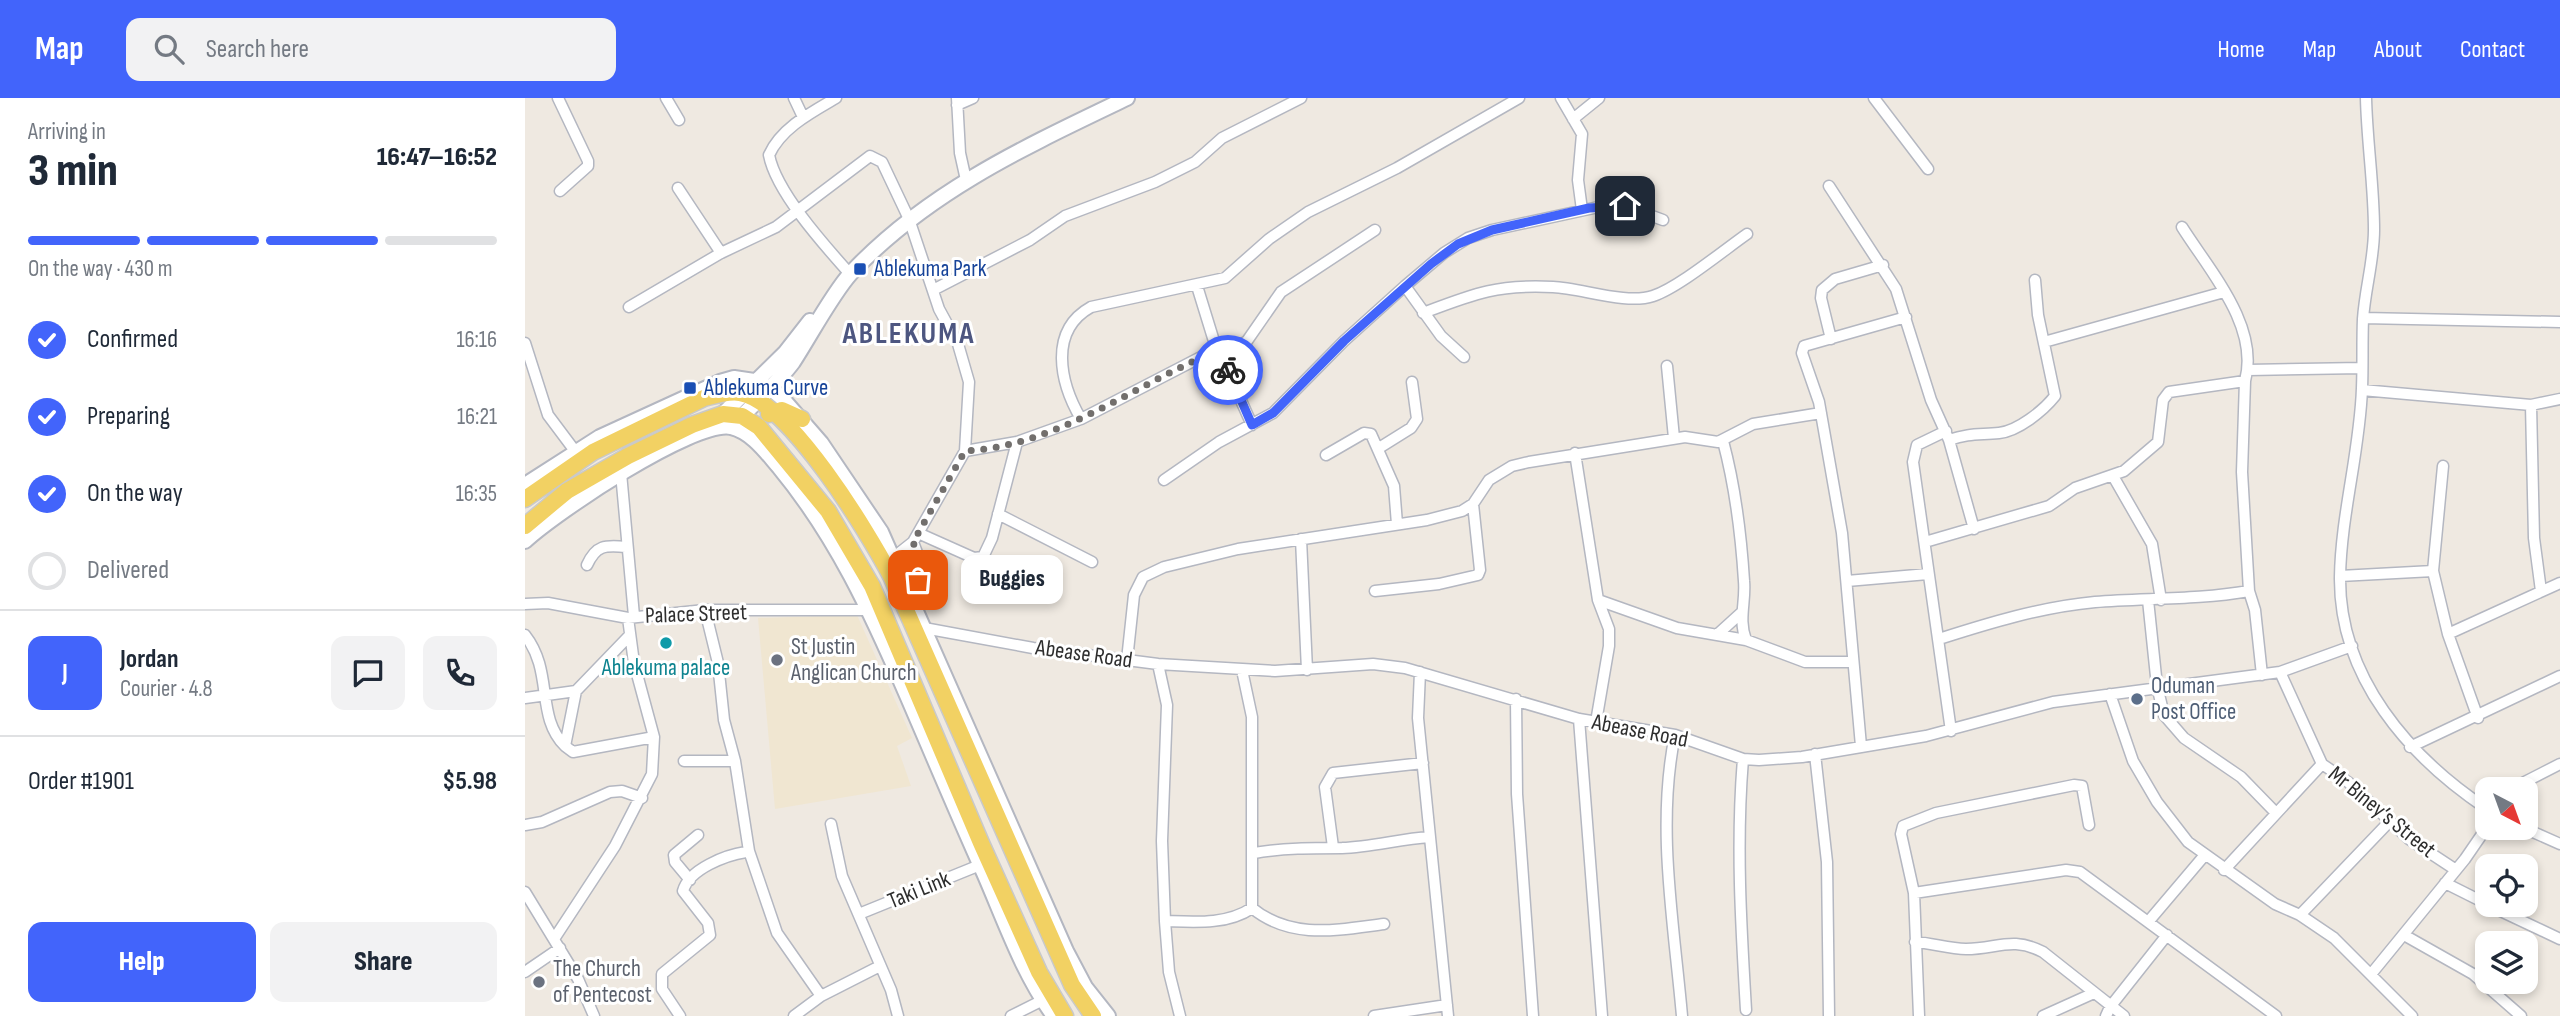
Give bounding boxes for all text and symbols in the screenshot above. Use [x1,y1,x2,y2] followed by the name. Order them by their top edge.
[126,18,616,81] search box
[35,29,84,69] text: Map
[150,30,188,68] icon: search
[206,34,309,65] text: Search here
[2217,35,2265,64] text: Home
[2303,35,2336,64] text: Map
[2374,35,2422,64] text: About
[2460,35,2525,64] text: Contact
[28,118,106,146] text: Arriving in
[377,142,497,173] text: 16:47–16:52
[28,144,118,199] text: 3 min
[1595,176,1655,236] pin
[1606,187,1644,225] icon: home
[28,255,173,283] text: On the way · 430 m
[873,255,987,283] place label: Ablekuma Park
[852,261,868,277] marker: Ablekuma Park
[842,316,975,352] district label: ABLEKUMA
[28,321,66,359] icon: check
[87,324,178,355] text: Confirmed
[456,326,497,354] text: 16:16
[1193,335,1263,405] courier
[1209,351,1247,389] icon: bike
[703,374,828,402] place label: Ablekuma Curve
[682,380,698,396] marker: Ablekuma Curve
[28,398,66,436] icon: check
[87,401,170,432] text: Preparing
[457,403,497,431] text: 16:21
[28,475,66,513] icon: check
[87,478,183,509] text: On the way
[456,480,497,508] text: 16:35
[888,550,948,610] pin
[87,555,169,586] text: Delivered
[960,556,1061,604] callout: Buggies
[899,561,937,599] icon: bag
[979,565,1045,593] text: Buggies
[645,598,747,630] street label: Palace Street
[790,633,917,687] place label: St Justin Anglican Church
[1033,633,1134,675] street label: Abease Road
[658,635,674,651] marker: Ablekuma palace
[331,636,405,710] button: chat
[423,636,497,710] button: phone
[120,644,178,675] text: Jordan
[769,652,785,668] marker: St Justin Anglican Church
[601,654,730,682] place label: Ablekuma palace
[62,658,68,689] text: J
[2151,672,2236,726] place label: Oduman Post Office
[120,675,213,703] text: Courier · 4.8
[2129,691,2145,707] marker: Oduman Post Office
[1589,708,1690,754] street label: Abease Road
[2323,760,2441,864] street label: Mr Biney’s Street
[28,766,134,797] text: Order #1901
[442,766,497,797] text: $5.98
[2475,777,2537,840] north arrow
[2475,777,2538,994] map controls
[2475,854,2538,917] button: locate
[884,865,954,915] street label: Taki Link
[28,922,256,1002] button: Help
[270,922,497,1002] button: Share
[2475,931,2538,994] button: layers
[553,955,652,1009] place label: The Church of Pentecost
[531,974,547,990] marker: The Church of Pentecost

